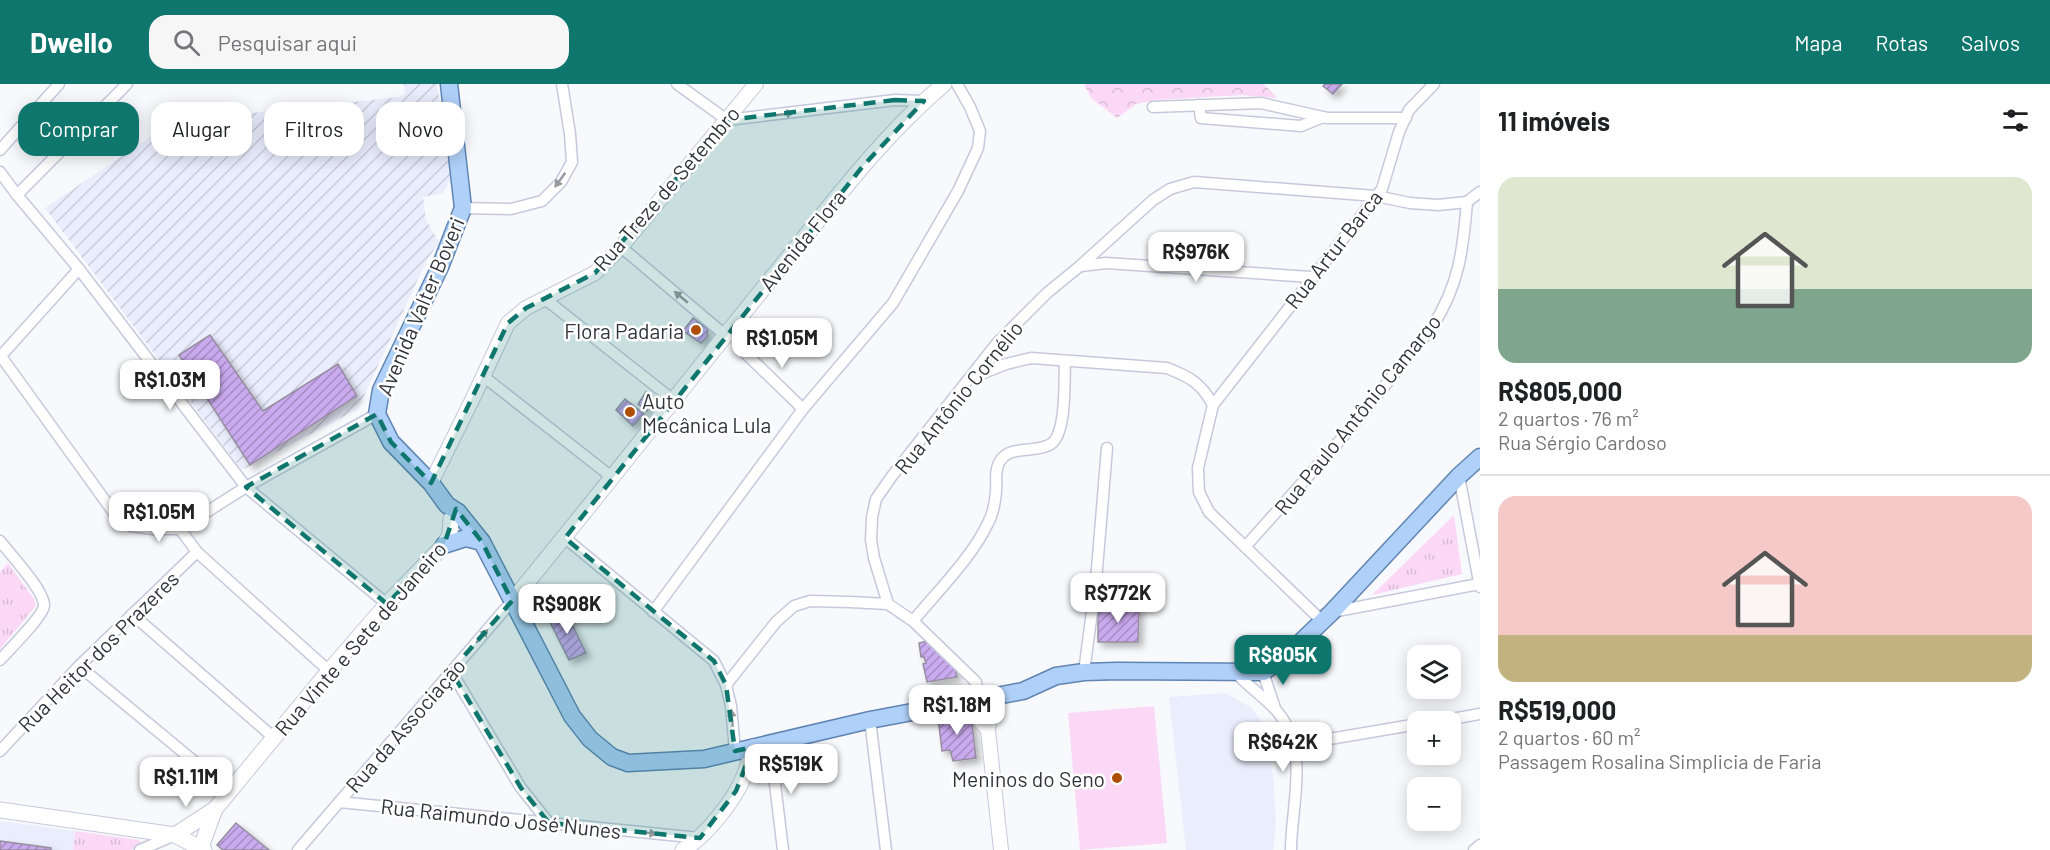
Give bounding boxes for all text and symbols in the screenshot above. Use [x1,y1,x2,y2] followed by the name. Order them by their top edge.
[149,15,569,69] search box
[30,25,113,59] text: Dwello
[170,26,203,59] icon: search
[218,29,357,55] text: Pesquisar aqui
[1794,30,1842,55] text: Mapa
[1875,30,1928,55] text: Rotas
[1961,30,2020,55] text: Salvos
[588,101,744,275] street label: Rua Treze de Setembro
[18,102,139,156] chip: Comprar
[151,102,252,156] chip: Alugar
[264,102,364,156] chip: Filtros
[376,102,465,156] chip: Novo
[1999,104,2032,137] icon: filters
[1498,105,1610,136] text: 11 imóveis
[776,109,795,118] one-way arrow
[554,172,566,188] one-way arrow
[754,185,850,295] street label: Avenida Flora
[1279,185,1387,313] street label: Rua Artur Barca
[371,213,469,399] street label: Avenida Valter Boveri
[1711,216,1819,324] icon: home
[1147,232,1245,283] pin: R$976K
[1162,239,1230,263] text: R$976K
[673,292,688,304] one-way arrow
[1269,309,1445,519] street label: Rua Paulo Antônio Camargo
[889,315,1027,479] street label: Rua Antônio Cornélio
[564,318,684,343] place label: Flora Padaria
[727,318,837,369] pin: R$1.05M
[689,323,703,337] marker: Flora Padaria
[746,325,818,349] text: R$1.05M
[115,360,225,411] pin: R$1.03M
[134,367,206,391] text: R$1.03M
[1498,375,1622,406] text: R$805,000
[642,388,771,437] place label: Auto Mecânica Lula
[623,405,637,419] marker: Auto Mecânica Lula
[1498,406,1639,430] text: 2 quartos · 76 m²
[1498,430,1667,454] text: Rua Sérgio Cardoso
[104,492,214,543] pin: R$1.05M
[123,499,195,523] text: R$1.05M
[1711,535,1819,643] icon: home
[269,536,451,740] street label: Rua Vinte e Sete de Janeiro
[12,565,184,737] street label: Rua Heitor dos Prazeres
[1069,573,1167,624] pin: R$772K
[1084,580,1152,604] text: R$772K
[518,584,616,635] pin: R$908K
[532,591,602,615] text: R$908K
[475,629,488,644] one-way arrow
[1234,635,1332,686] pin: R$805K
[1248,642,1318,666] text: R$805K
[1407,645,1461,831] map controls
[1407,645,1461,699] button: layers
[340,653,470,797] street label: Rua da Associação
[902,685,1012,736] pin: R$1.18M
[923,692,991,716] text: R$1.18M
[1498,694,1616,725] text: R$519,000
[727,708,737,727] one-way arrow
[1407,711,1461,765] button: +
[1234,722,1332,773] pin: R$642K
[1498,725,1641,749] text: 2 quartos · 60 m²
[1248,729,1318,753] text: R$642K
[742,744,840,795] pin: R$519K
[1498,749,1822,773] text: Passagem Rosalina Simplicia de Faria
[759,751,823,775] text: R$519K
[131,757,241,808] pin: R$1.11M
[154,764,218,788] text: R$1.11M
[952,766,1105,791] place label: Meninos do Seno
[1110,771,1124,785] marker: Meninos do Seno
[1407,777,1461,831] button: −
[380,793,622,843] street label: Rua Raimundo José Nunes
[638,828,657,838] one-way arrow

